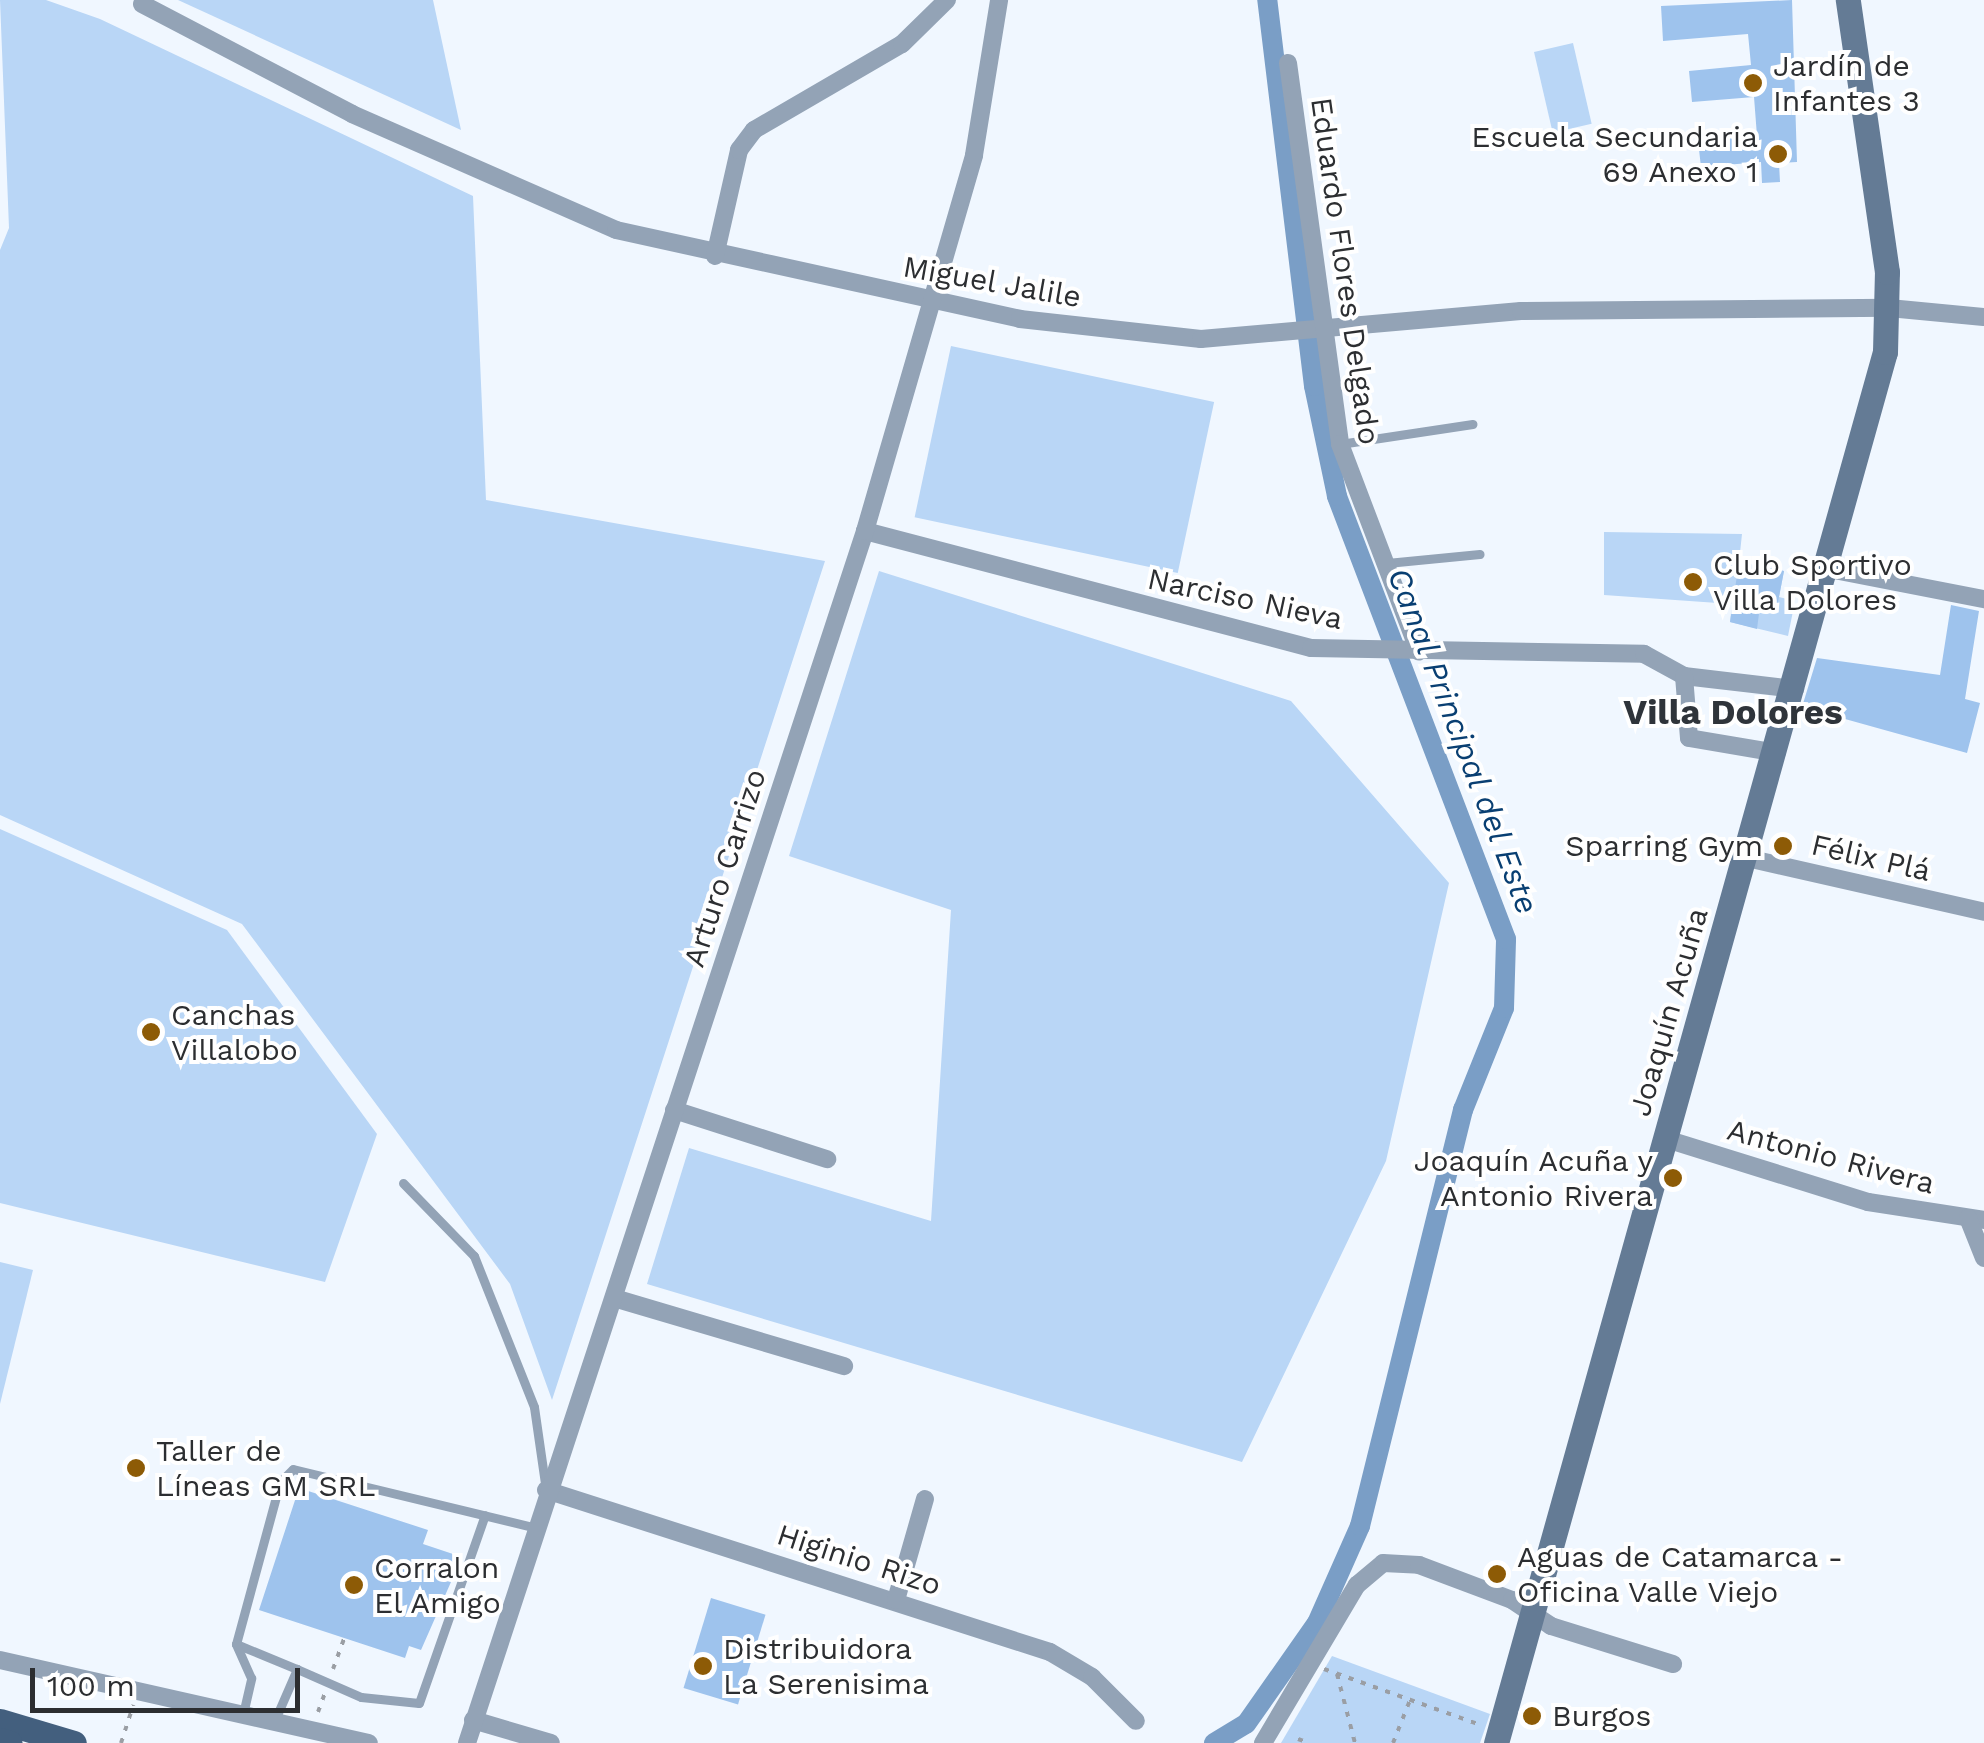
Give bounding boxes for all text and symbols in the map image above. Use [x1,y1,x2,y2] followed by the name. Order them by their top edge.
[1773,48,1920,118] place label: Jardín de Infantes 3
[1742,72,1764,94] marker: Jardín de Infantes 3
[1303,95,1387,447] street label: Eduardo Flores Delgado
[1471,119,1758,190] place label: Escuela Secundaria 69 Anexo 1
[1767,143,1789,165] marker: Escuela Secundaria 69 Anexo 1
[899,248,1085,316] street label: Miguel Jalile
[1713,547,1912,618] place label: Club Sportivo Villa Dolores
[1144,561,1346,637] street label: Narciso Nieva
[1379,561,1547,921] water label: Canal Principal del Este
[1682,571,1704,593] marker: Club Sportivo Villa Dolores
[1623,691,1843,733] district label: Villa Dolores
[676,764,774,972] street label: Arturo Carrizo
[1808,827,1934,889] street label: Félix Plá
[1565,828,1763,864] place label: Sparring Gym
[1772,835,1794,857] marker: Sparring Gym
[1622,903,1716,1121] street label: Joaquín Acuña
[171,997,298,1068] place label: Canchas Villalobo
[140,1021,162,1043] marker: Canchas Villalobo
[1723,1112,1939,1202] street label: Antonio Rivera
[1411,1143,1653,1214] place label: Joaquín Acuña y Antonio Rivera
[1662,1167,1684,1189] marker: Joaquín Acuña y Antonio Rivera
[156,1433,376,1504] place label: Taller de Líneas GM SRL
[125,1457,147,1479] marker: Taller de Líneas GM SRL
[772,1517,946,1603] street label: Higinio Rizo
[1517,1539,1844,1610] place label: Aguas de Catamarca - Oficina Valle Viejo
[374,1550,503,1620] place label: Corralon El Amigo
[1486,1563,1508,1585] marker: Aguas de Catamarca - Oficina Valle Viejo
[343,1574,365,1596] marker: Corralon El Amigo
[723,1631,930,1702] place label: Distribuidora La Serenisima
[35,1648,305,1710] scale bar
[692,1655,714,1677] marker: Distribuidora La Serenisima
[47,1668,135,1703] text: 100 m
[1552,1698,1651,1734] place label: Burgos
[1521,1705,1543,1727] marker: Burgos

